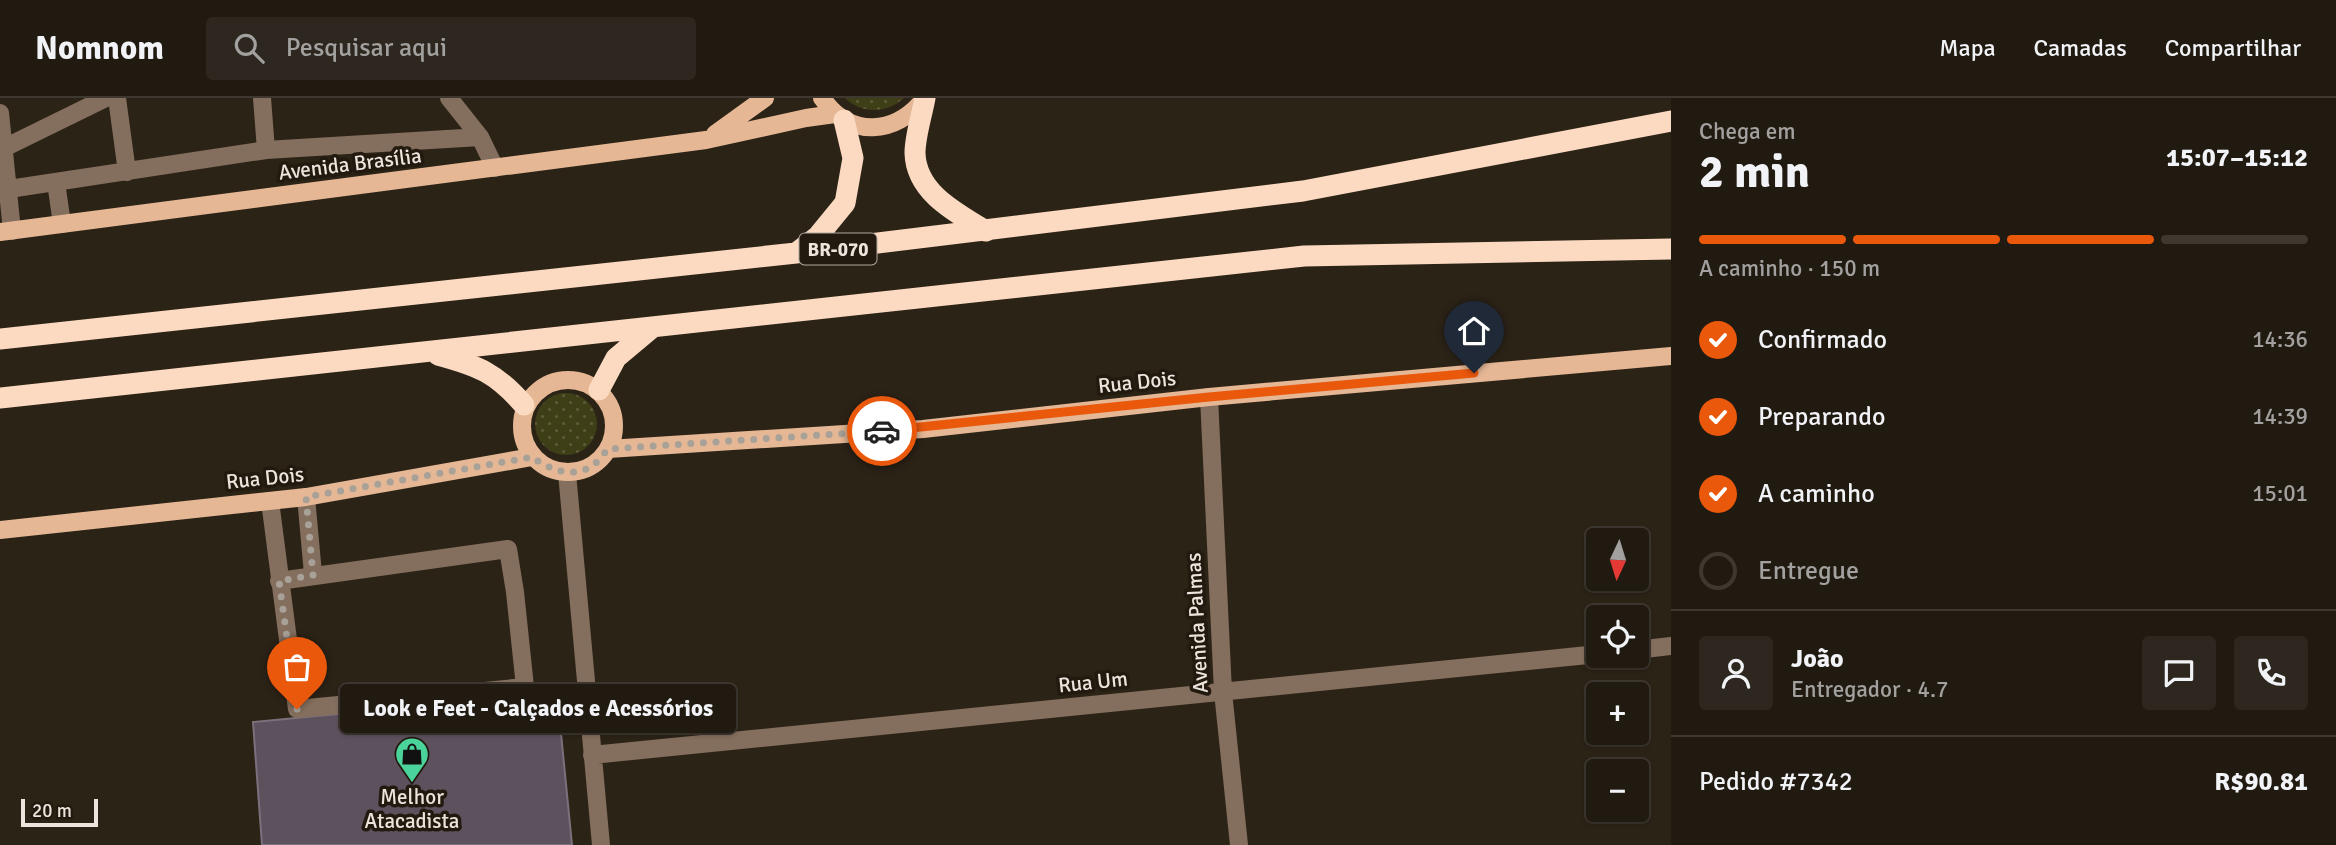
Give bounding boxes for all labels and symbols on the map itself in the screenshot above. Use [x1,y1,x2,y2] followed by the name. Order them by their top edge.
[277,142,423,186] street label: Avenida Brasília
[800,234,876,265] road number: BR-070
[1444,301,1504,373] pin
[1097,365,1177,399] street label: Rua Dois
[847,396,917,466] courier
[225,461,305,495] street label: Rua Dois
[1586,528,1648,592] north arrow
[1180,552,1214,694] street label: Avenida Palmas
[267,637,327,709] pin
[1057,665,1129,699] street label: Rua Um
[339,684,734,734] callout: Look e Feet - Calçados e Acessórios
[393,735,431,784] shop icon: Melhor Atacadista
[365,784,459,834] place label: Melhor Atacadista
[21,796,98,828] scale bar

